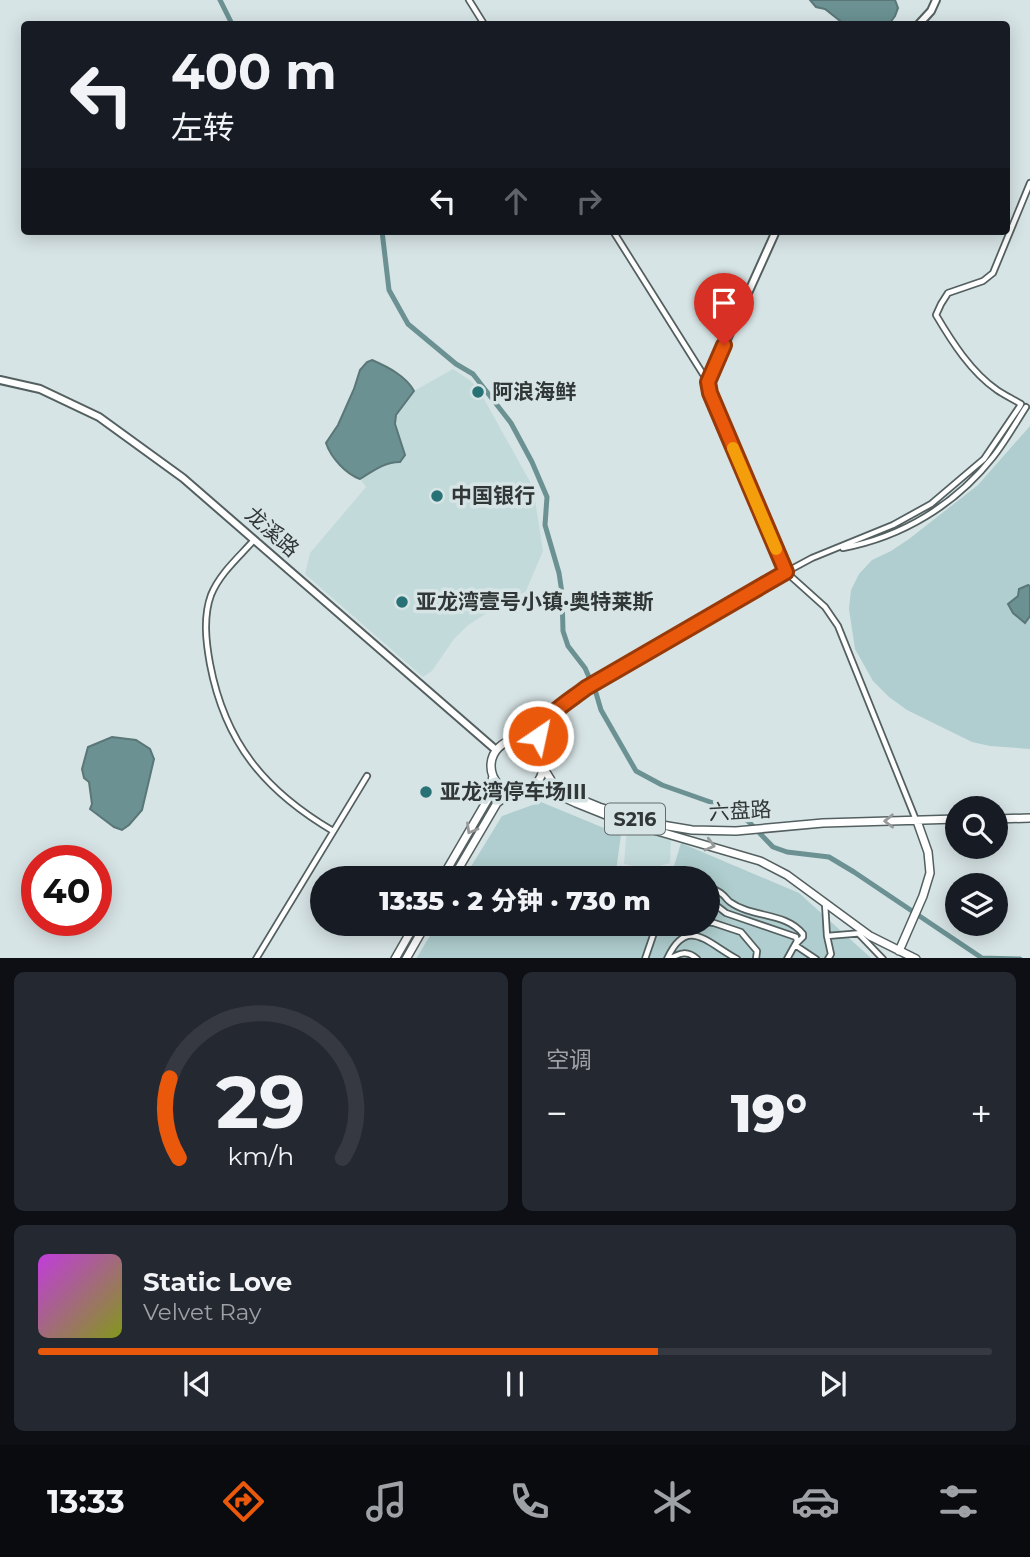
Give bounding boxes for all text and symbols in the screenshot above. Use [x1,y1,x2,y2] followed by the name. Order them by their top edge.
[171,42,337,101] text: 400 m
[56,49,147,140] icon: left
[171,108,235,147] text: 左转
[424,182,462,220] icon: left
[497,182,535,220] icon: ahead
[570,182,608,220] icon: right
[694,273,754,345] pin
[705,284,743,322] icon: arrive
[492,379,576,404] place label: 阿浪海鲜
[470,384,486,400] marker: 阿浪海鲜
[451,483,535,508] place label: 中国银行
[429,488,445,504] marker: 中国银行
[240,502,304,562] street label: 龙溪路
[416,589,653,614] place label: 亚龙湾壹号小镇·奥特莱斯
[394,594,410,610] marker: 亚龙湾壹号小镇·奥特莱斯
[501,699,575,773] position arrow
[440,779,587,804] place label: 亚龙湾停车场III
[418,784,434,800] marker: 亚龙湾停车场III
[708,796,772,825] street label: 六盘路
[945,796,1008,936] map controls
[945,796,1008,859] button: search
[605,804,665,834] road number: S216
[883,814,894,829] one-way arrow
[466,821,479,834] one-way arrow
[704,837,716,852] one-way arrow
[21,845,112,936] speed limit sign: 40
[945,873,1008,936] button: layers
[379,885,651,917] text: 13:35 · 2 分钟 · 730 m
[546,1046,592,1074] text: 空调
[216,1058,306,1146] text: 29
[731,1082,807,1145] text: 19°
[546,1090,568,1137] text: −
[970,1090,992,1137] text: +
[228,1140,294,1170] text: km/h
[143,1266,292,1298] text: Static Love
[143,1298,261,1326] text: Velvet Ray
[178,1365,216,1403] icon: previous
[496,1365,534,1403] icon: pause
[814,1365,852,1403] icon: next
[219,1477,268,1526] icon: directions
[362,1477,411,1526] icon: music
[505,1477,554,1526] icon: phone
[648,1477,697,1526] icon: climate
[791,1477,840,1526] icon: car
[934,1477,983,1526] icon: filters
[47,1482,125,1521] text: 13:33

